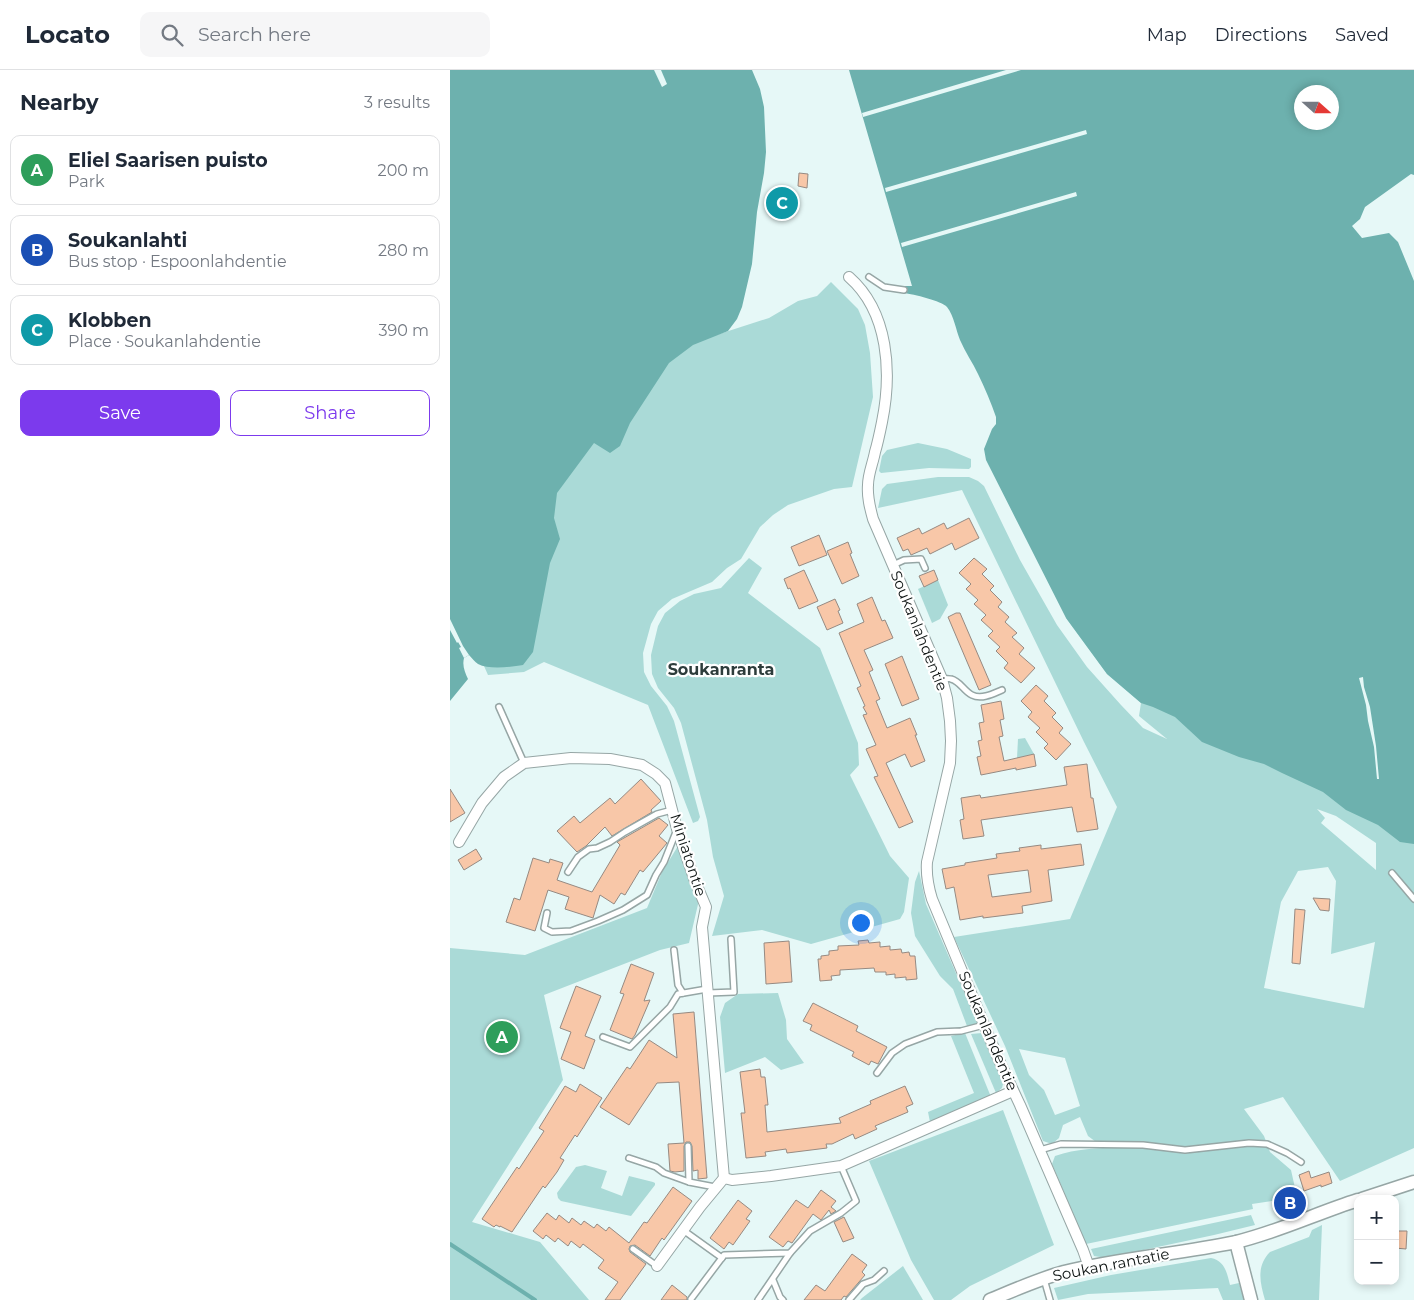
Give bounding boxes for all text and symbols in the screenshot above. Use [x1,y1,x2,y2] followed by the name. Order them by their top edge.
[140,12,490,57] search box
[25,20,110,49] text: Locato
[158,21,186,49] icon: search
[198,23,311,46] text: Search here
[1147,24,1187,46] text: Map
[1215,24,1307,46] text: Directions
[1335,24,1389,46] text: Saved
[1294,85,1339,130] north arrow
[20,90,99,115] text: Nearby
[364,93,430,112] text: 3 results
[68,149,268,172] text: Eliel Saarisen puisto
[31,161,43,180] text: A
[378,161,429,180] text: 200 m
[68,172,105,191] text: Park
[766,184,798,222] pin: C
[68,229,187,252] text: Soukanlahti
[31,241,43,260] text: B
[378,241,429,260] text: 280 m
[68,252,287,271] text: Bus stop · Espoonlahdentie
[68,309,152,332] text: Klobben
[31,321,43,340] text: C
[378,321,429,340] text: 390 m
[68,332,261,351] text: Place · Soukanlahdentie
[20,390,220,436] button: Save
[230,390,430,436] button: Share
[887,568,952,694] street label: Soukanlahdentie
[668,660,774,679] district label: Soukanranta
[666,811,711,899] street label: Miniatontie
[848,910,874,936] your location
[955,968,1022,1093] street label: Soukanlahdentie
[486,1018,518,1056] pin: A
[1274,1184,1306,1222] pin: B
[1354,1195,1399,1285] map controls
[1354,1195,1399,1240] button: +
[1354,1240,1399,1285] button: −
[1051,1244,1171,1285] street label: Soukan rantatie

